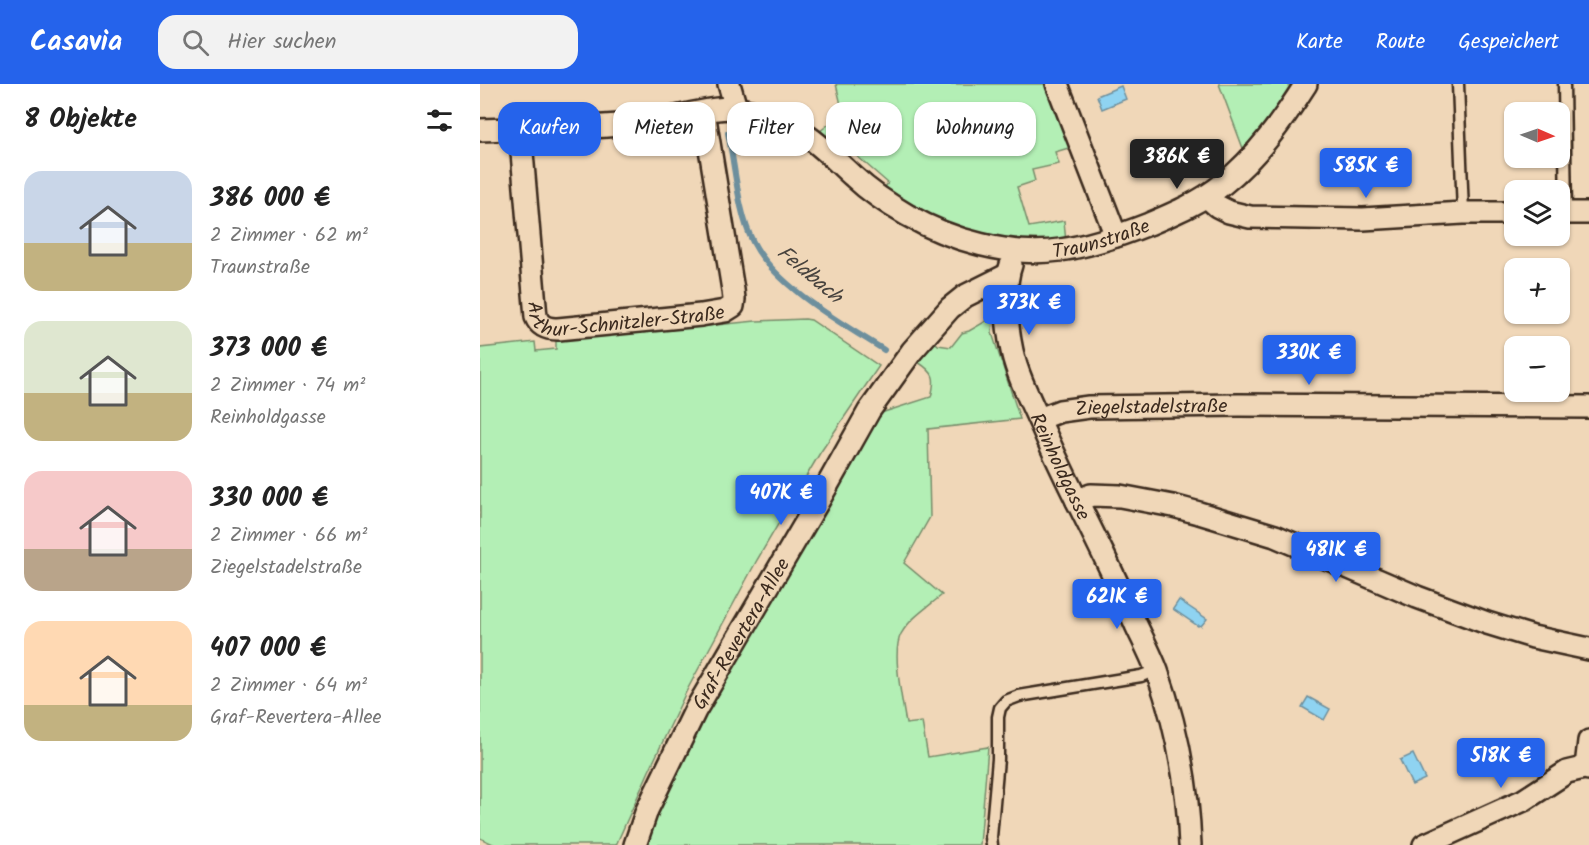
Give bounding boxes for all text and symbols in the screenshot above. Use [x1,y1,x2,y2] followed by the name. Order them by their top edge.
[158,15,578,69] search box
[30,20,122,65] text: Casavia
[227,25,336,60] text: Hier suchen
[179,26,212,59] icon: search
[1296,26,1343,59] text: Karte
[1376,26,1425,59] text: Route
[1458,26,1559,59] text: Gespeichert
[24,99,137,141] text: 8 Objekte
[498,102,601,156] chip: Kaufen
[613,102,715,156] chip: Mieten
[727,102,814,156] chip: Filter
[826,102,902,156] chip: Neu
[914,102,1036,156] chip: Wohnung
[1504,102,1570,168] north arrow
[1504,102,1570,402] map controls
[423,104,456,137] icon: filters
[1128,139,1226,190] pin: 386K €
[1144,142,1210,174] text: 386K €
[1317,148,1415,199] pin: 585K €
[1334,151,1398,183] text: 585K €
[210,178,330,220] text: 386 000 €
[1504,180,1570,246] button: layers
[72,195,144,267] icon: home
[1051,211,1155,269] street label: Traunstraße
[210,220,368,252] text: 2 Zimmer · 62 m²
[769,238,851,314] water label: Feldbach
[210,252,310,284] text: Traunstraße
[1504,258,1570,324] button: +
[528,278,738,320] street label: Arthur-Schnitzler-Straße
[980,285,1078,336] pin: 373K €
[997,288,1061,320] text: 373K €
[517,297,727,347] text: Arthur-Schnitzler-Straße
[210,328,327,370] text: 373 000 €
[1260,335,1358,386] pin: 330K €
[1504,336,1570,402] button: −
[1277,338,1341,370] text: 330K €
[72,345,144,417] icon: home
[210,370,365,402] text: 2 Zimmer · 74 m²
[1073,391,1228,427] street label: Ziegelstadelstraße
[210,402,326,434] text: Reinholdgasse
[1020,408,1098,526] street label: Reinholdgasse
[732,475,830,526] pin: 407K €
[210,478,328,520] text: 330 000 €
[749,478,813,510] text: 407K €
[72,495,144,567] icon: home
[210,520,367,552] text: 2 Zimmer · 66 m²
[1287,532,1385,583] pin: 481K €
[1305,535,1367,567] text: 481K €
[210,552,362,584] text: Ziegelstadelstraße
[685,552,800,717] street label: Graf-Revertera-Allee
[1068,579,1166,630] pin: 621K €
[1087,582,1147,614] text: 621K €
[210,628,326,670] text: 407 000 €
[72,645,144,717] icon: home
[210,670,367,702] text: 2 Zimmer · 64 m²
[210,702,382,734] text: Graf-Revertera-Allee
[1452,738,1550,789] pin: 518K €
[1471,741,1531,773] text: 518K €

